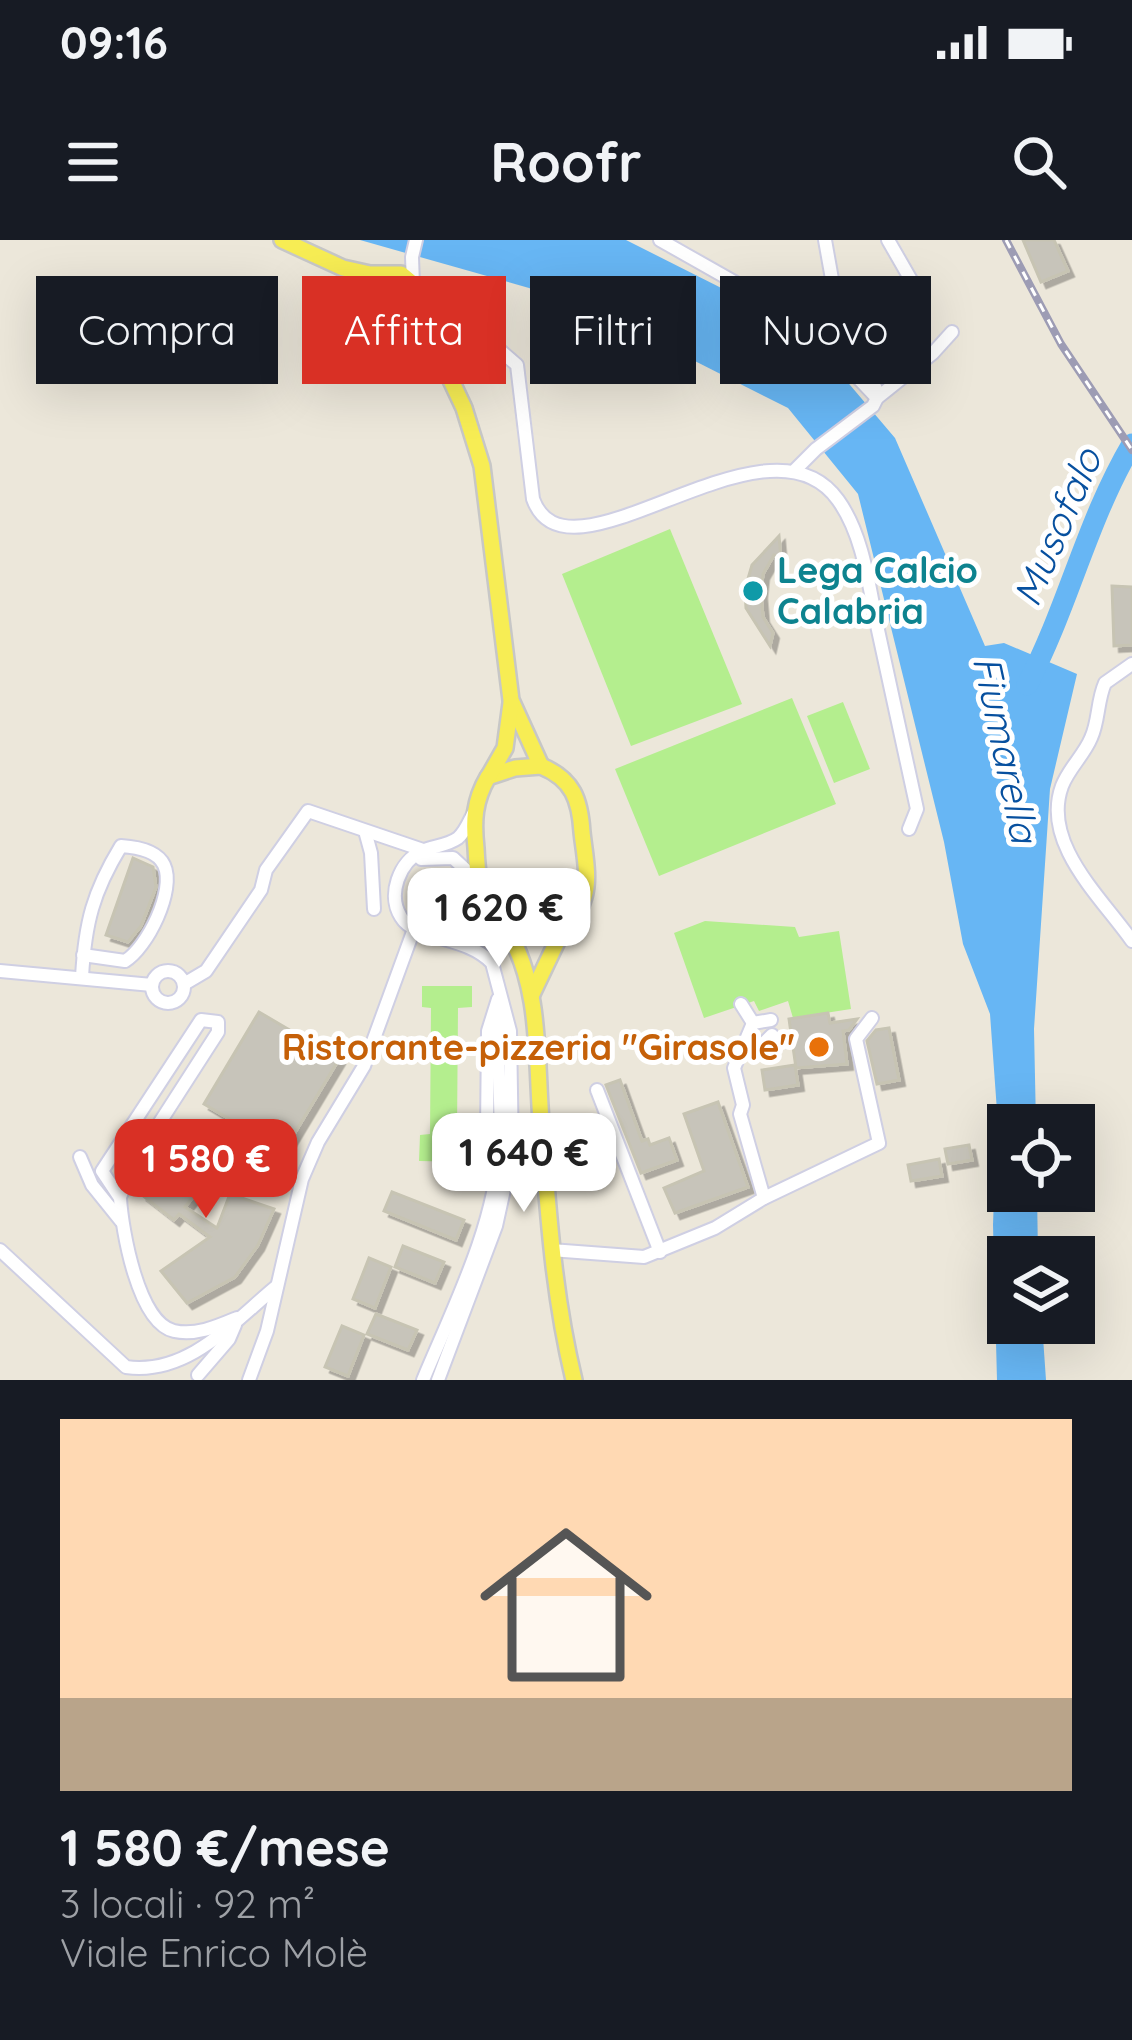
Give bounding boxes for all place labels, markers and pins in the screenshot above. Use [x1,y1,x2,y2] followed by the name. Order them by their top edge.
[777,547,978,633] place label: Lega Calcio Calabria
[740,578,766,604] marker: Lega Calcio Calabria
[388,868,610,970] pin: 1 620 €
[282,1024,795,1069] place label: Ristorante-pizzeria "Girasole"
[806,1034,832,1060] marker: Ristorante-pizzeria "Girasole"
[413,1113,635,1215] pin: 1 640 €
[95,1119,317,1221] pin: 1 580 €

